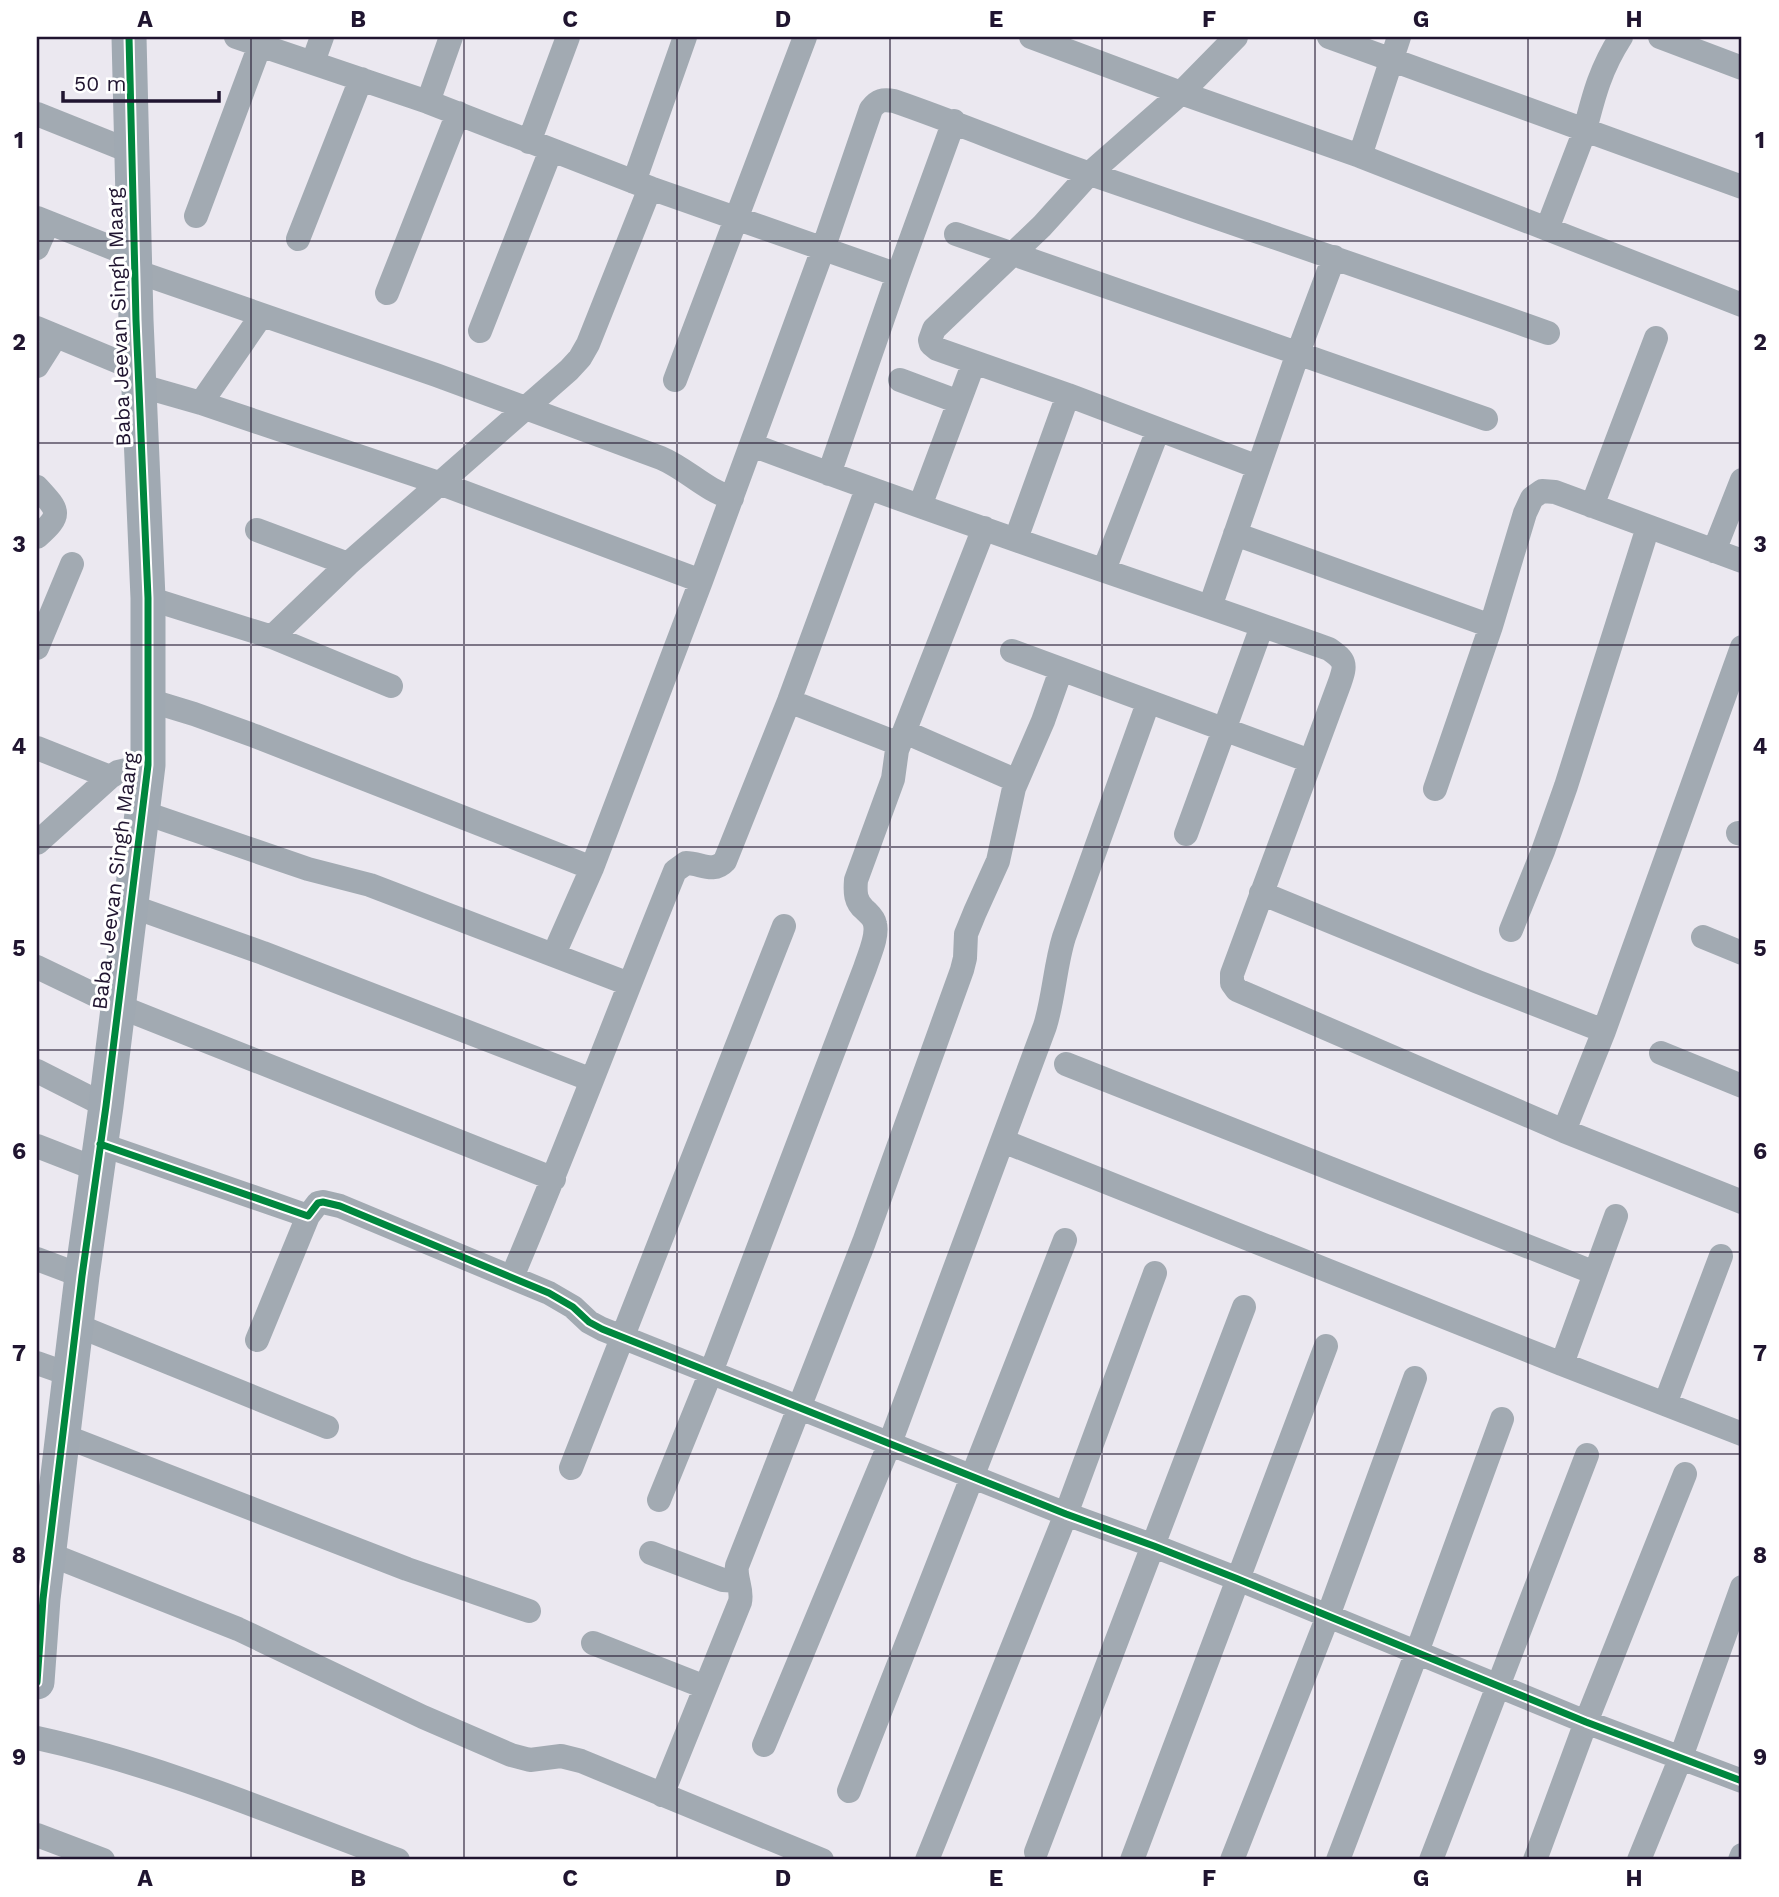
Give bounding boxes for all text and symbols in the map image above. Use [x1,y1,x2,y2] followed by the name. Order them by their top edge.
[137,6,153,33] text: A
[350,6,366,33] text: B
[562,6,578,33] text: C
[775,6,791,33] text: D
[989,6,1003,33] text: E
[1202,6,1216,33] text: F
[1413,6,1429,33] text: G
[1625,6,1643,33] text: H
[63,60,219,104] scale bar
[74,71,126,96] text: 50 m
[14,127,24,154] text: 1
[1755,127,1765,154] text: 1
[101,186,136,447] street label: Baba Jeevan Singh Maarg
[12,329,26,356] text: 2
[1753,329,1767,356] text: 2
[12,531,26,558] text: 3
[1753,531,1767,558] text: 3
[12,733,27,760] text: 4
[1753,733,1768,760] text: 4
[86,750,143,1011] street label: Baba Jeevan Singh Maarg
[12,935,26,962] text: 5
[1753,935,1767,962] text: 5
[12,1138,26,1165] text: 6
[1753,1138,1767,1165] text: 6
[12,1340,26,1367] text: 7
[1753,1340,1767,1367] text: 7
[12,1542,26,1569] text: 8
[1753,1542,1767,1569] text: 8
[12,1744,26,1771] text: 9
[1753,1744,1767,1771] text: 9
[137,1865,153,1892] text: A
[350,1865,366,1892] text: B
[562,1865,578,1892] text: C
[775,1865,791,1892] text: D
[989,1865,1003,1892] text: E
[1202,1865,1216,1892] text: F
[1413,1865,1429,1892] text: G
[1625,1865,1643,1892] text: H

